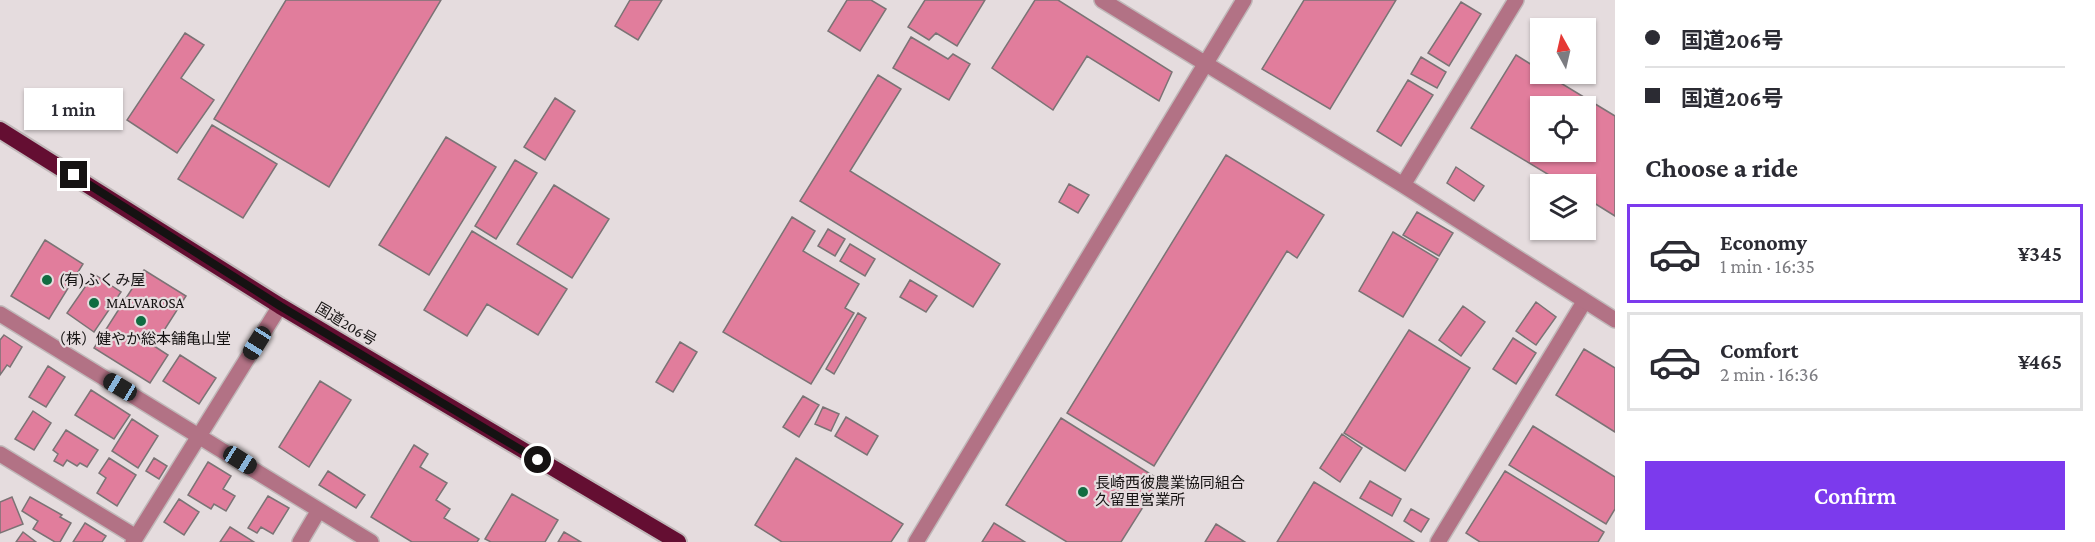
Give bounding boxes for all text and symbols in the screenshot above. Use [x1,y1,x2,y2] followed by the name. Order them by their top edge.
[1530,18,1596,84] north arrow
[1530,18,1596,240] map controls
[1681,28,1784,53] text: 国道206号
[1681,86,1784,111] text: 国道206号
[25,88,124,130] callout: 1 min
[1530,96,1596,162] button: locate
[51,98,96,120] text: 1 min
[1645,153,1798,183] text: Choose a ride
[60,161,87,188] route end
[1530,174,1596,240] button: layers
[1648,227,1702,281] icon: car
[1720,230,1807,255] text: Economy
[2018,241,2062,266] text: ¥345
[1720,255,1815,277] text: 1 min · 16:35
[59,272,145,289] place label: (有)ふくみ屋
[40,273,54,287] marker: (有)ふくみ屋
[106,295,184,311] place label: MALVAROSA
[87,296,101,310] marker: MALVAROSA
[313,300,379,348] street label: 国道206号
[134,314,148,328] marker: （株）健やか総本舗亀山堂
[240,323,274,363] car
[51,331,231,347] place label: （株）健やか総本舗亀山堂
[1648,335,1702,389] icon: car
[1720,338,1798,363] text: Comfort
[2018,349,2062,374] text: ¥465
[1720,363,1819,385] text: 2 min · 16:36
[100,370,140,404] car
[220,443,260,477] car
[524,446,551,473] route start
[1645,461,2065,530] button: Confirm
[1095,474,1245,508] place label: 長崎西彼農業協同組合 久留里営業所
[1076,485,1090,499] marker: 長崎西彼農業協同組合 久留里営業所

